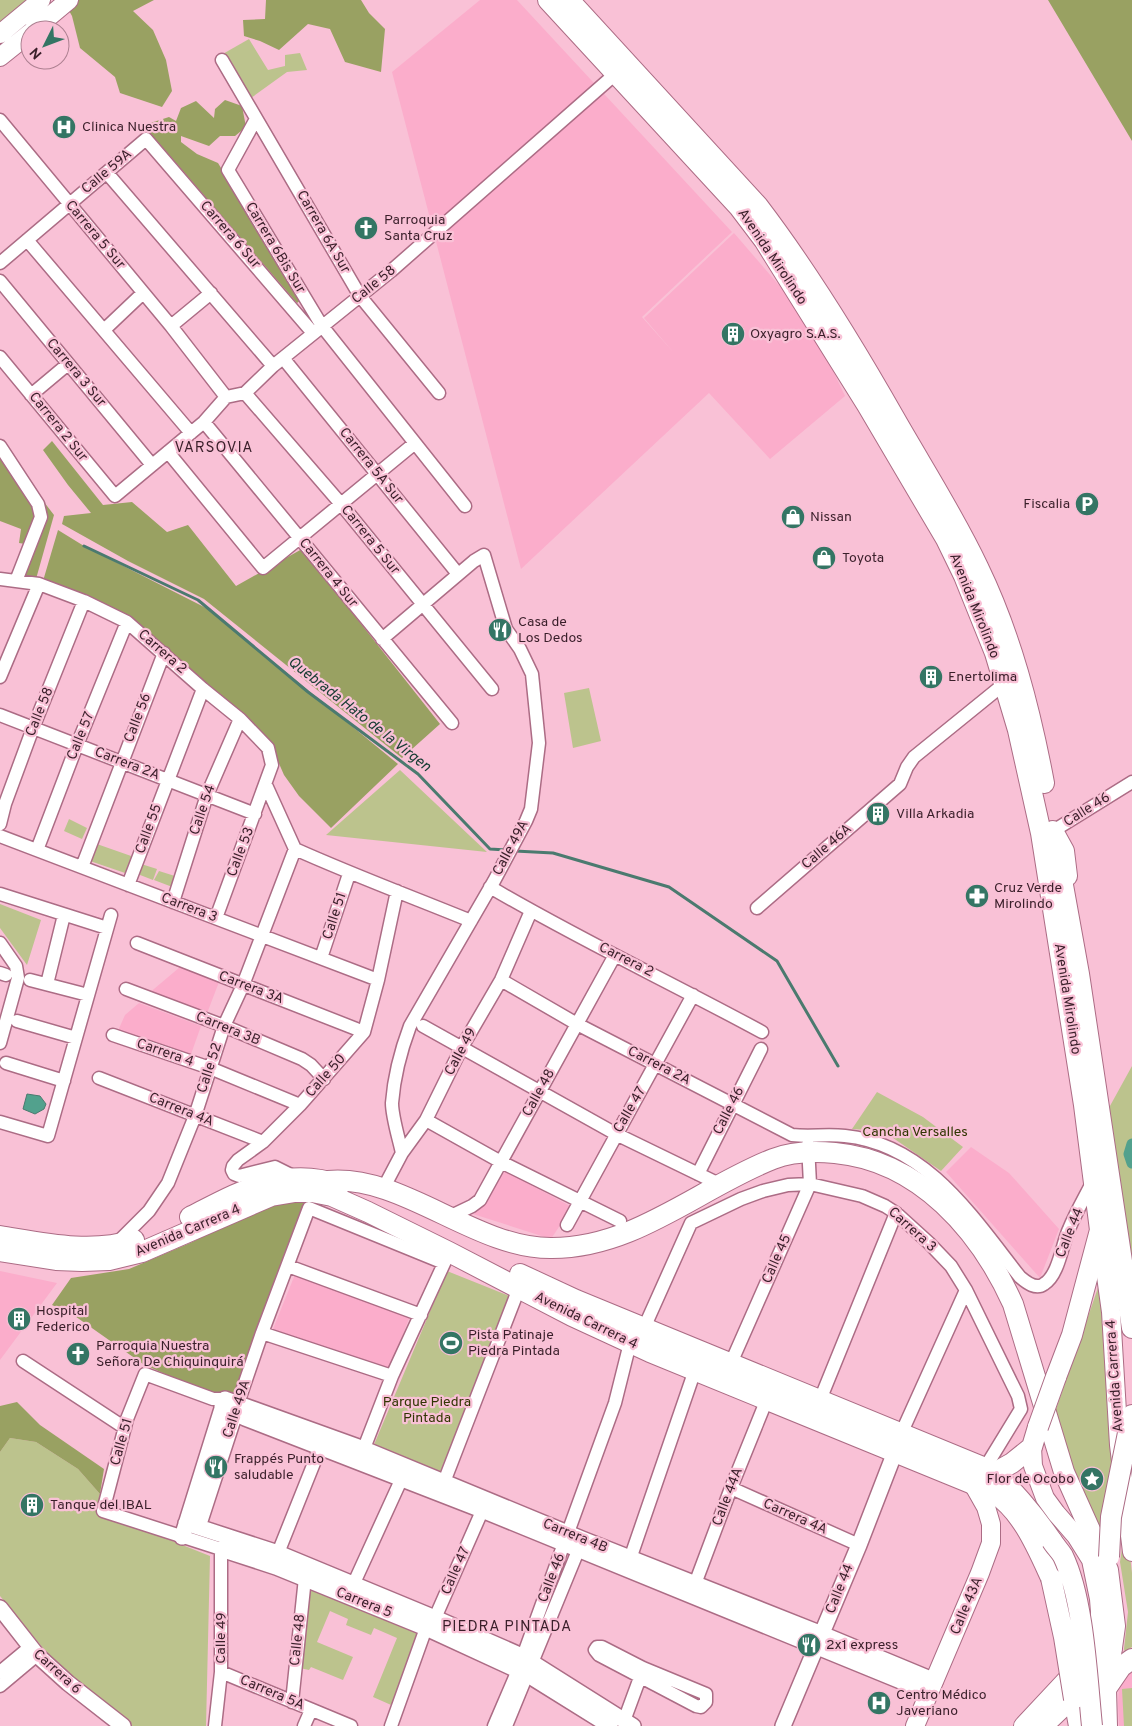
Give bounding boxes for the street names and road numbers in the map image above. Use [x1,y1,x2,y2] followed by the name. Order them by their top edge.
[78,146,136,198] street label: Calle 59A
[292,188,354,277] street label: Carrera 6A Sur
[61,197,129,273] street label: Carrera 5 Sur
[196,198,264,273] street label: Carrera 6 Sur
[241,199,309,297] street label: Carrera 6Bis Sur
[734,206,811,308] street label: Avenida Mirolindo
[349,262,399,308] street label: Calle 58
[42,335,110,411] street label: Carrera 3 Sur
[25,389,91,466] street label: Carrera 2 Sur
[335,425,407,508] street label: Carrera 5A Sur
[337,502,403,579] street label: Carrera 5 Sur
[295,535,361,612] street label: Carrera 4 Sur
[945,551,1003,661] street label: Avenida Mirolindo
[134,626,190,678] street label: Carrera 2
[22,685,58,739] street label: Calle 58
[121,691,155,745] street label: Calle 56
[64,709,98,763] street label: Calle 57
[92,744,162,784] street label: Carrera 2A
[186,783,220,837] street label: Calle 54
[1061,789,1113,831] street label: Calle 46
[132,802,166,856] street label: Calle 55
[489,817,533,879] street label: Calle 49A
[798,821,856,873] street label: Calle 46A
[224,825,258,879] street label: Calle 53
[158,889,220,927] street label: Carrera 3
[319,890,351,942] street label: Calle 51
[596,939,656,981] street label: Carrera 2
[1050,942,1084,1056] street label: Avenida Mirolindo
[216,968,286,1008] street label: Carrera 3A
[193,1008,263,1050] street label: Carrera 3B
[441,1025,481,1079] street label: Calle 49
[134,1035,196,1071] street label: Carrera 4
[194,1041,226,1095] street label: Calle 52
[625,1043,693,1089] street label: Carrera 2A
[302,1051,350,1101] street label: Calle 50
[519,1066,559,1120] street label: Calle 48
[610,1084,650,1136] street label: Calle 47
[710,1084,748,1138] street label: Calle 46
[146,1089,216,1131] street label: Carrera 4A
[133,1201,243,1261] street label: Avenida Carrera 4
[884,1204,940,1256] street label: Carrera 3
[1052,1206,1088,1260] street label: Calle 44
[759,1232,795,1286] street label: Calle 45
[532,1289,640,1353] street label: Avenida Carrera 4
[1103,1319,1127,1433] street label: Avenida Carrera 4
[220,1378,254,1440] street label: Calle 49A
[107,1416,137,1468] street label: Calle 51
[709,1465,747,1529] street label: Calle 44A
[760,1495,830,1539] street label: Carrera 4A
[540,1515,610,1557] street label: Carrera 4B
[438,1544,474,1598] street label: Calle 47
[535,1551,569,1605] street label: Calle 46
[822,1562,858,1616] street label: Calle 44
[947,1575,987,1637] street label: Calle 43A
[333,1584,395,1622] street label: Carrera 5
[213,1612,230,1664] street label: Calle 49
[287,1613,309,1667] street label: Calle 48
[29,1646,85,1698] street label: Carrera 6
[237,1672,307,1714] street label: Carrera 5A

